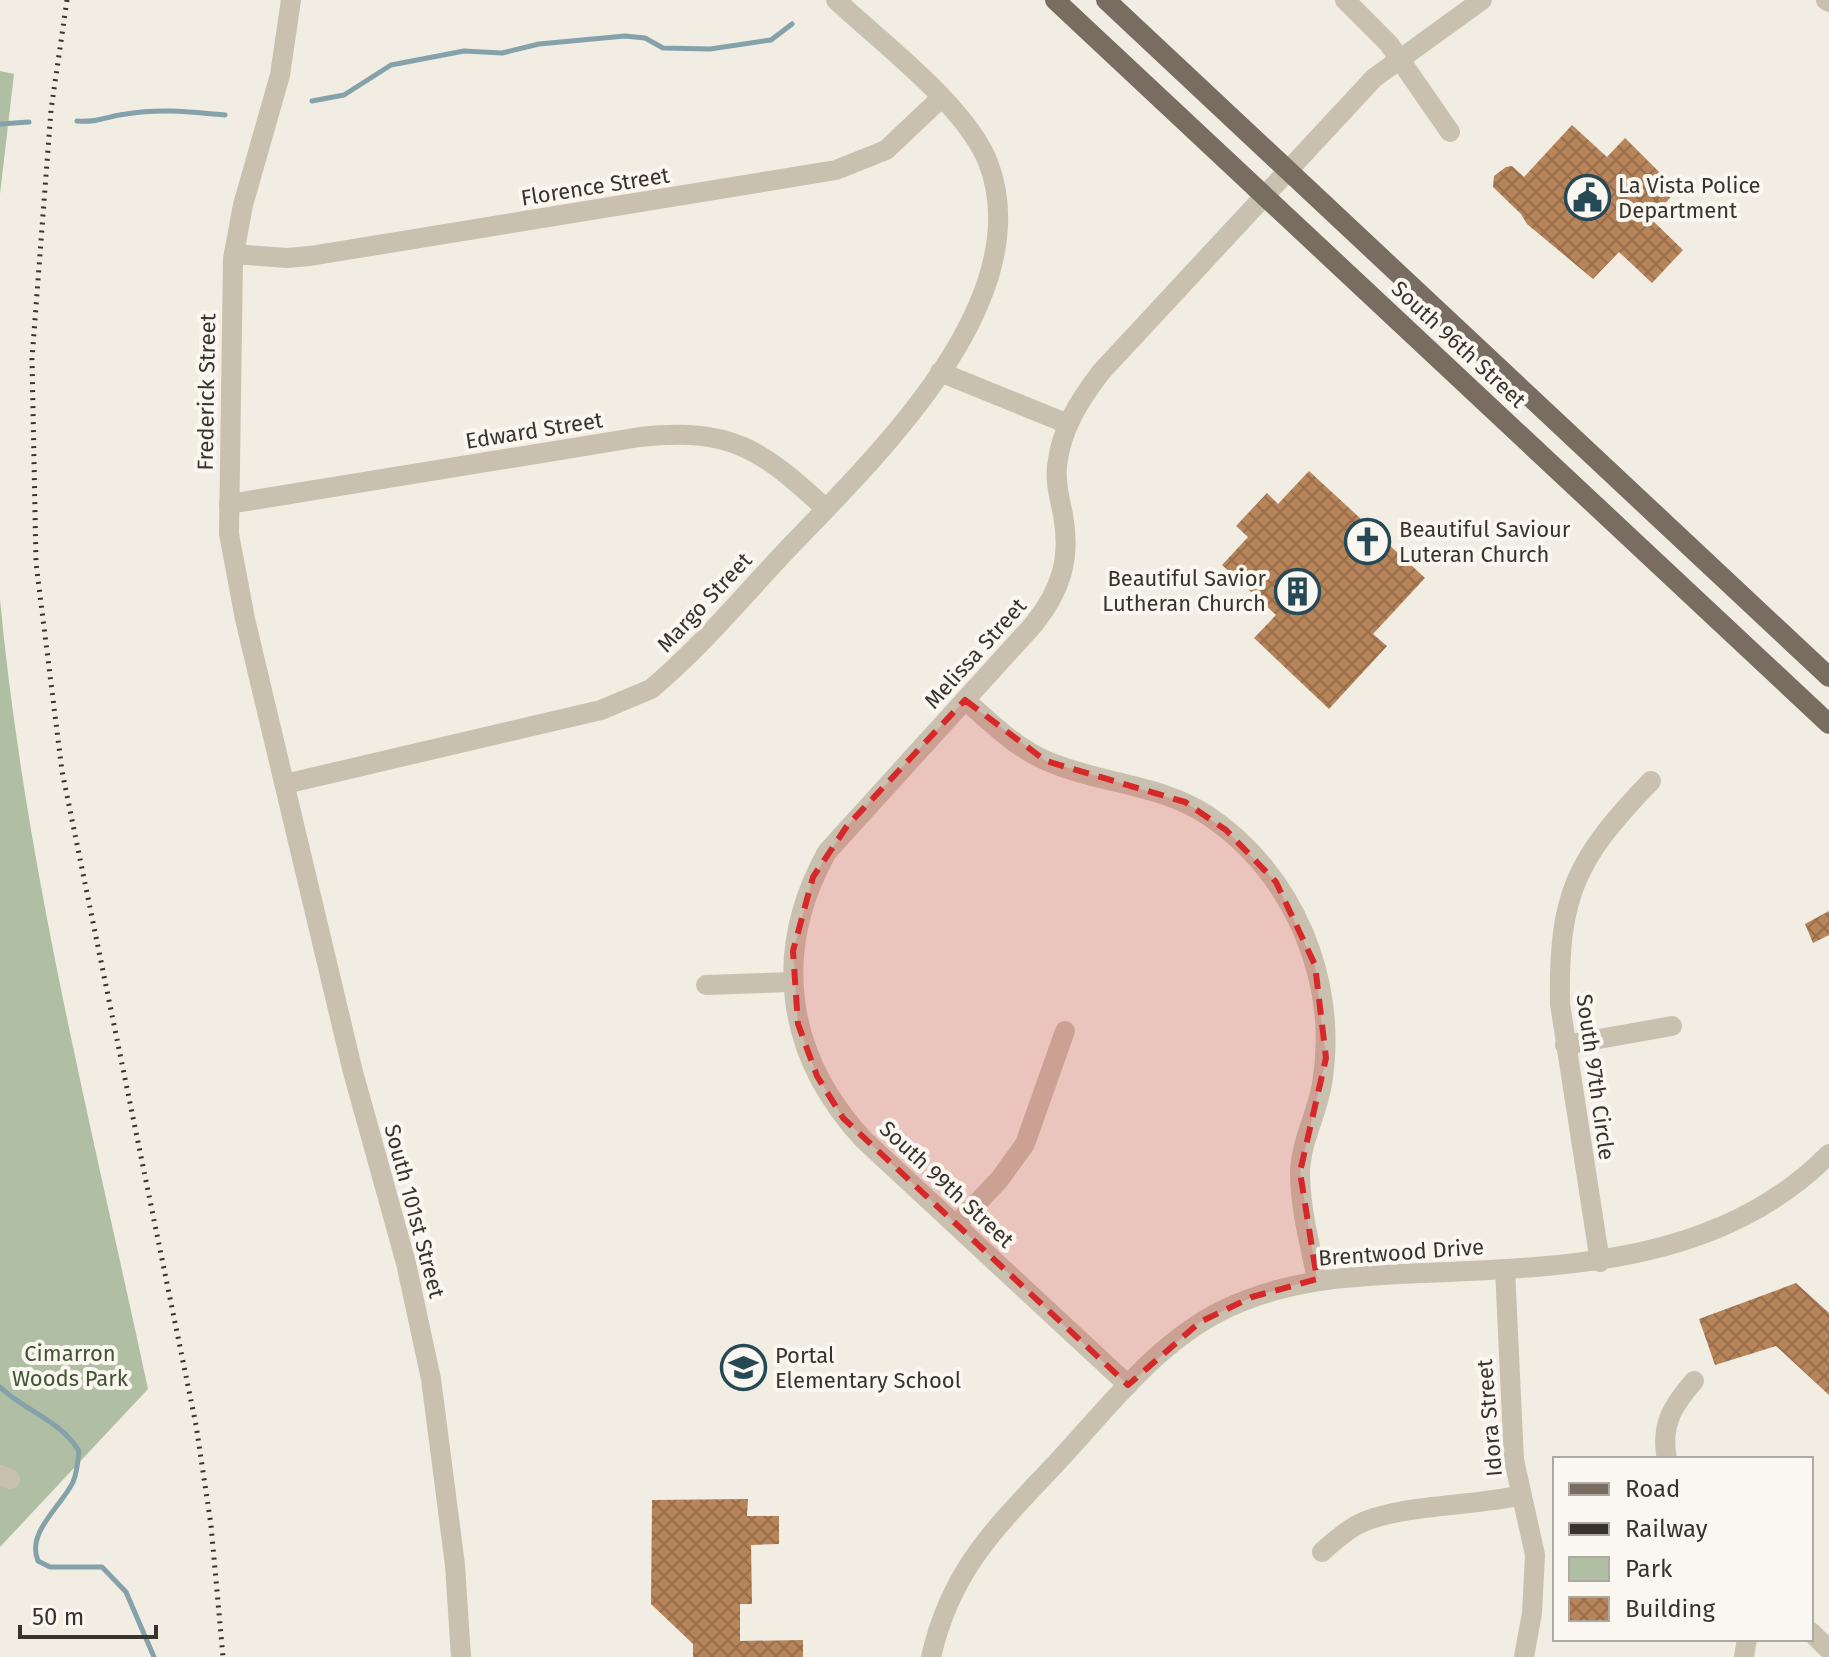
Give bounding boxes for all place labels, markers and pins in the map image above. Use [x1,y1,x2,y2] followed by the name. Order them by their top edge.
[1618,172,1761,224] place label: La Vista Police Department
[1563,174,1611,222] public building icon: La Vista Police Department
[1399,516,1571,568] place label: Beautiful Saviour Luteran Church
[1344,518,1392,566] church icon: Beautiful Saviour Luteran Church
[1102,565,1267,617] place label: Beautiful Savior Lutheran Church
[1273,567,1321,615] building icon: Beautiful Savior Lutheran Church
[775,1342,961,1394] place label: Portal Elementary School
[720,1344,768,1392] school or university icon: Portal Elementary School

